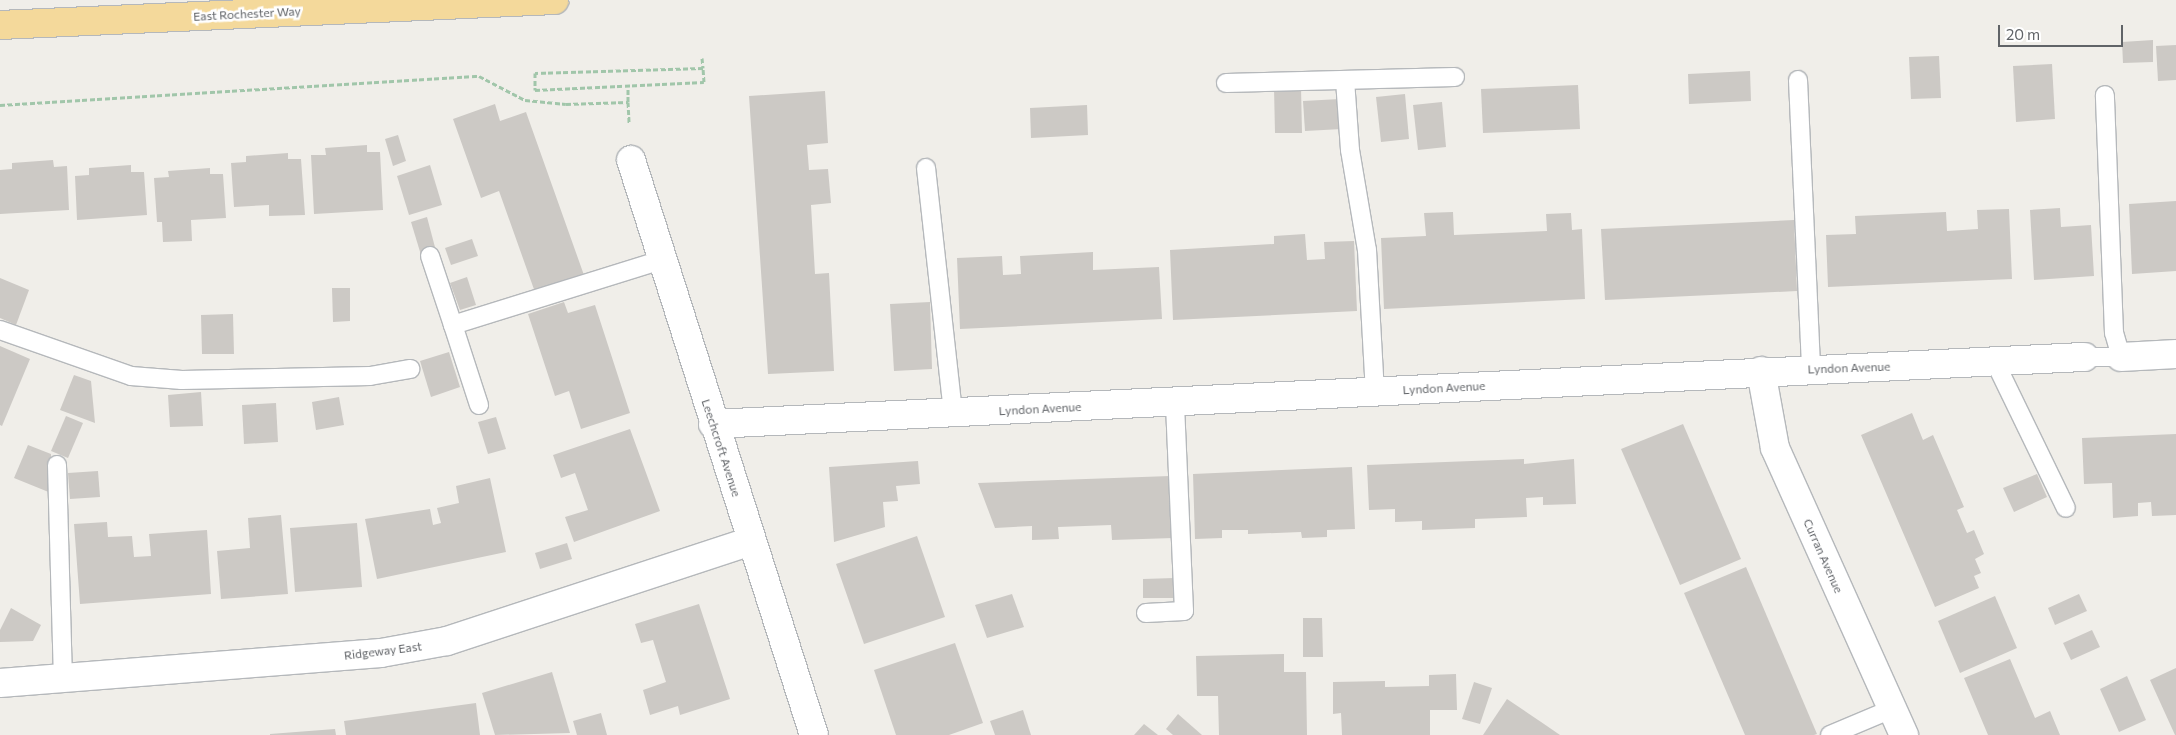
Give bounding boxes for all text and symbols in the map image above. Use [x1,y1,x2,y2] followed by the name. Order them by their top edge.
[193,4,301,24] street label: East Rochester Way
[2001,15,2126,47] scale bar
[2006,25,2040,43] text: 20 m
[1807,359,1891,377] street label: Lyndon Avenue
[1402,379,1486,397] street label: Lyndon Avenue
[698,397,744,499] street label: Leechcroft Avenue
[998,400,1082,418] street label: Lyndon Avenue
[1800,517,1846,595] street label: Curran Avenue
[343,639,423,663] street label: Ridgeway East

